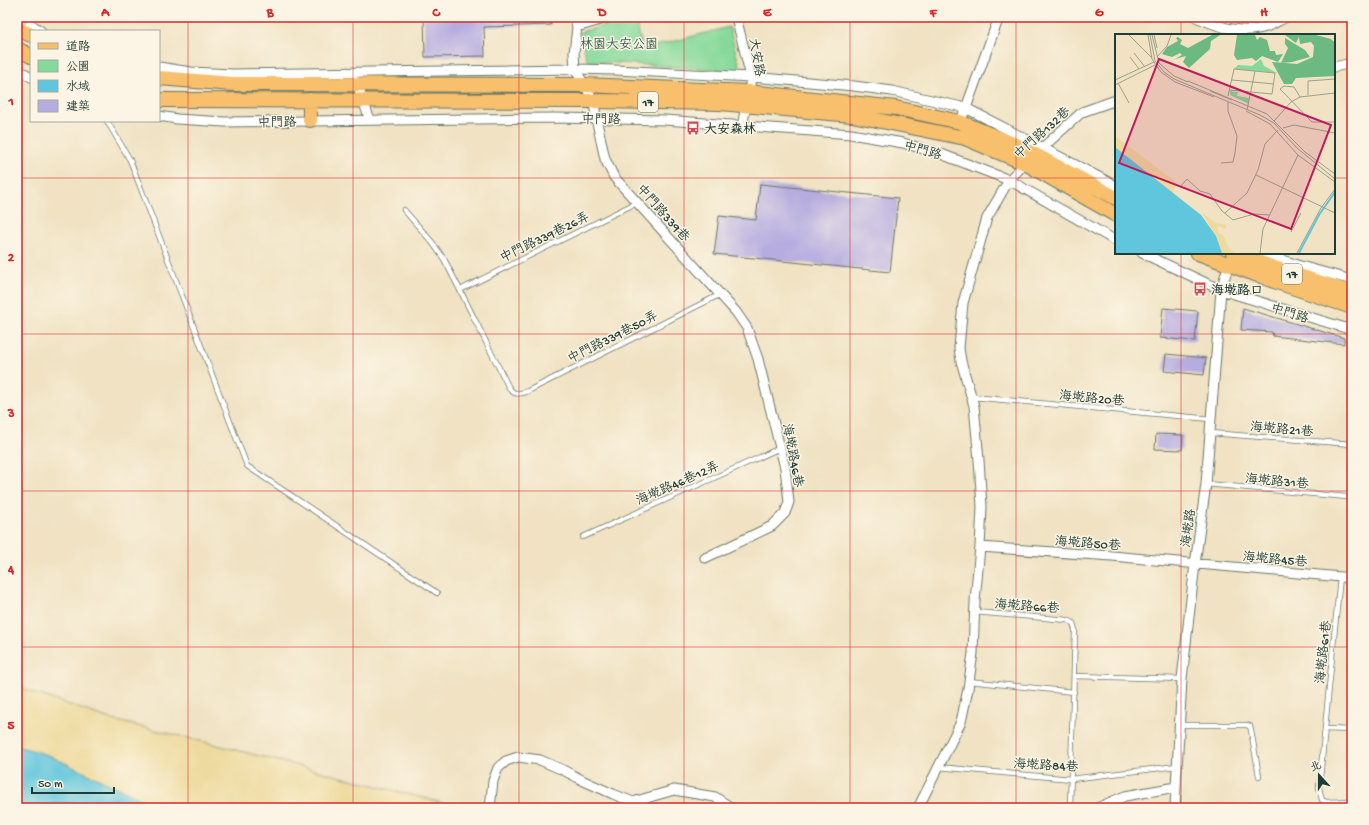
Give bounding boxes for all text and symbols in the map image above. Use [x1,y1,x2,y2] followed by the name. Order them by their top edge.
[100,6,110,21] text: A
[266,6,275,21] text: B
[431,6,441,21] text: C
[597,6,607,21] text: D
[763,6,772,21] text: E
[929,6,938,21] text: F
[1095,6,1104,21] text: G
[1260,6,1268,21] text: H
[30,30,160,122] legend
[1115,34,1335,254] inset map
[580,37,658,53] park label: 林園大安公園
[745,37,767,78] street label: 大安路
[66,40,90,55] text: 道路
[66,60,90,75] text: 公園
[66,80,90,95] text: 水域
[638,92,658,112] road number: 17
[7,95,14,110] text: 1
[66,100,90,115] text: 建築
[1011,104,1074,163] street label: 中門路132巷
[581,112,621,128] street label: 中門路
[257,115,297,131] street label: 中門路
[685,120,701,136] bus stop icon: 大安森林
[704,122,756,138] place label: 大安森林
[901,138,943,164] street label: 中門路
[632,181,693,245] street label: 中門路339巷
[497,209,592,266] street label: 中門路339巷26弄
[8,251,15,266] text: 2
[1282,264,1302,284] road number: 17
[1192,281,1208,297] bus stop icon: 海墘路口
[1211,283,1263,299] place label: 海墘路口
[1268,301,1310,327] street label: 中門路
[565,308,661,367] street label: 中門路339巷50弄
[1058,387,1125,410] street label: 海墘路20巷
[7,407,15,422] text: 3
[1249,418,1314,441] street label: 海墘路21巷
[778,422,807,489] street label: 海墘路46巷
[633,457,722,509] street label: 海墘路46巷12弄
[1244,470,1309,493] street label: 海墘路31巷
[1177,508,1200,549] street label: 海墘路
[1054,533,1122,554] street label: 海墘路50巷
[1242,548,1308,571] street label: 海墘路45巷
[7,563,15,578] text: 4
[994,596,1060,617] street label: 海墘路66巷
[1312,620,1335,685] street label: 海墘路61巷
[8,719,15,734] text: 5
[1013,755,1079,776] street label: 海墘路84巷
[1299,755,1339,795] north arrow
[1309,760,1323,775] text: 北
[32,769,114,795] scale bar
[38,778,63,792] text: 50 m

